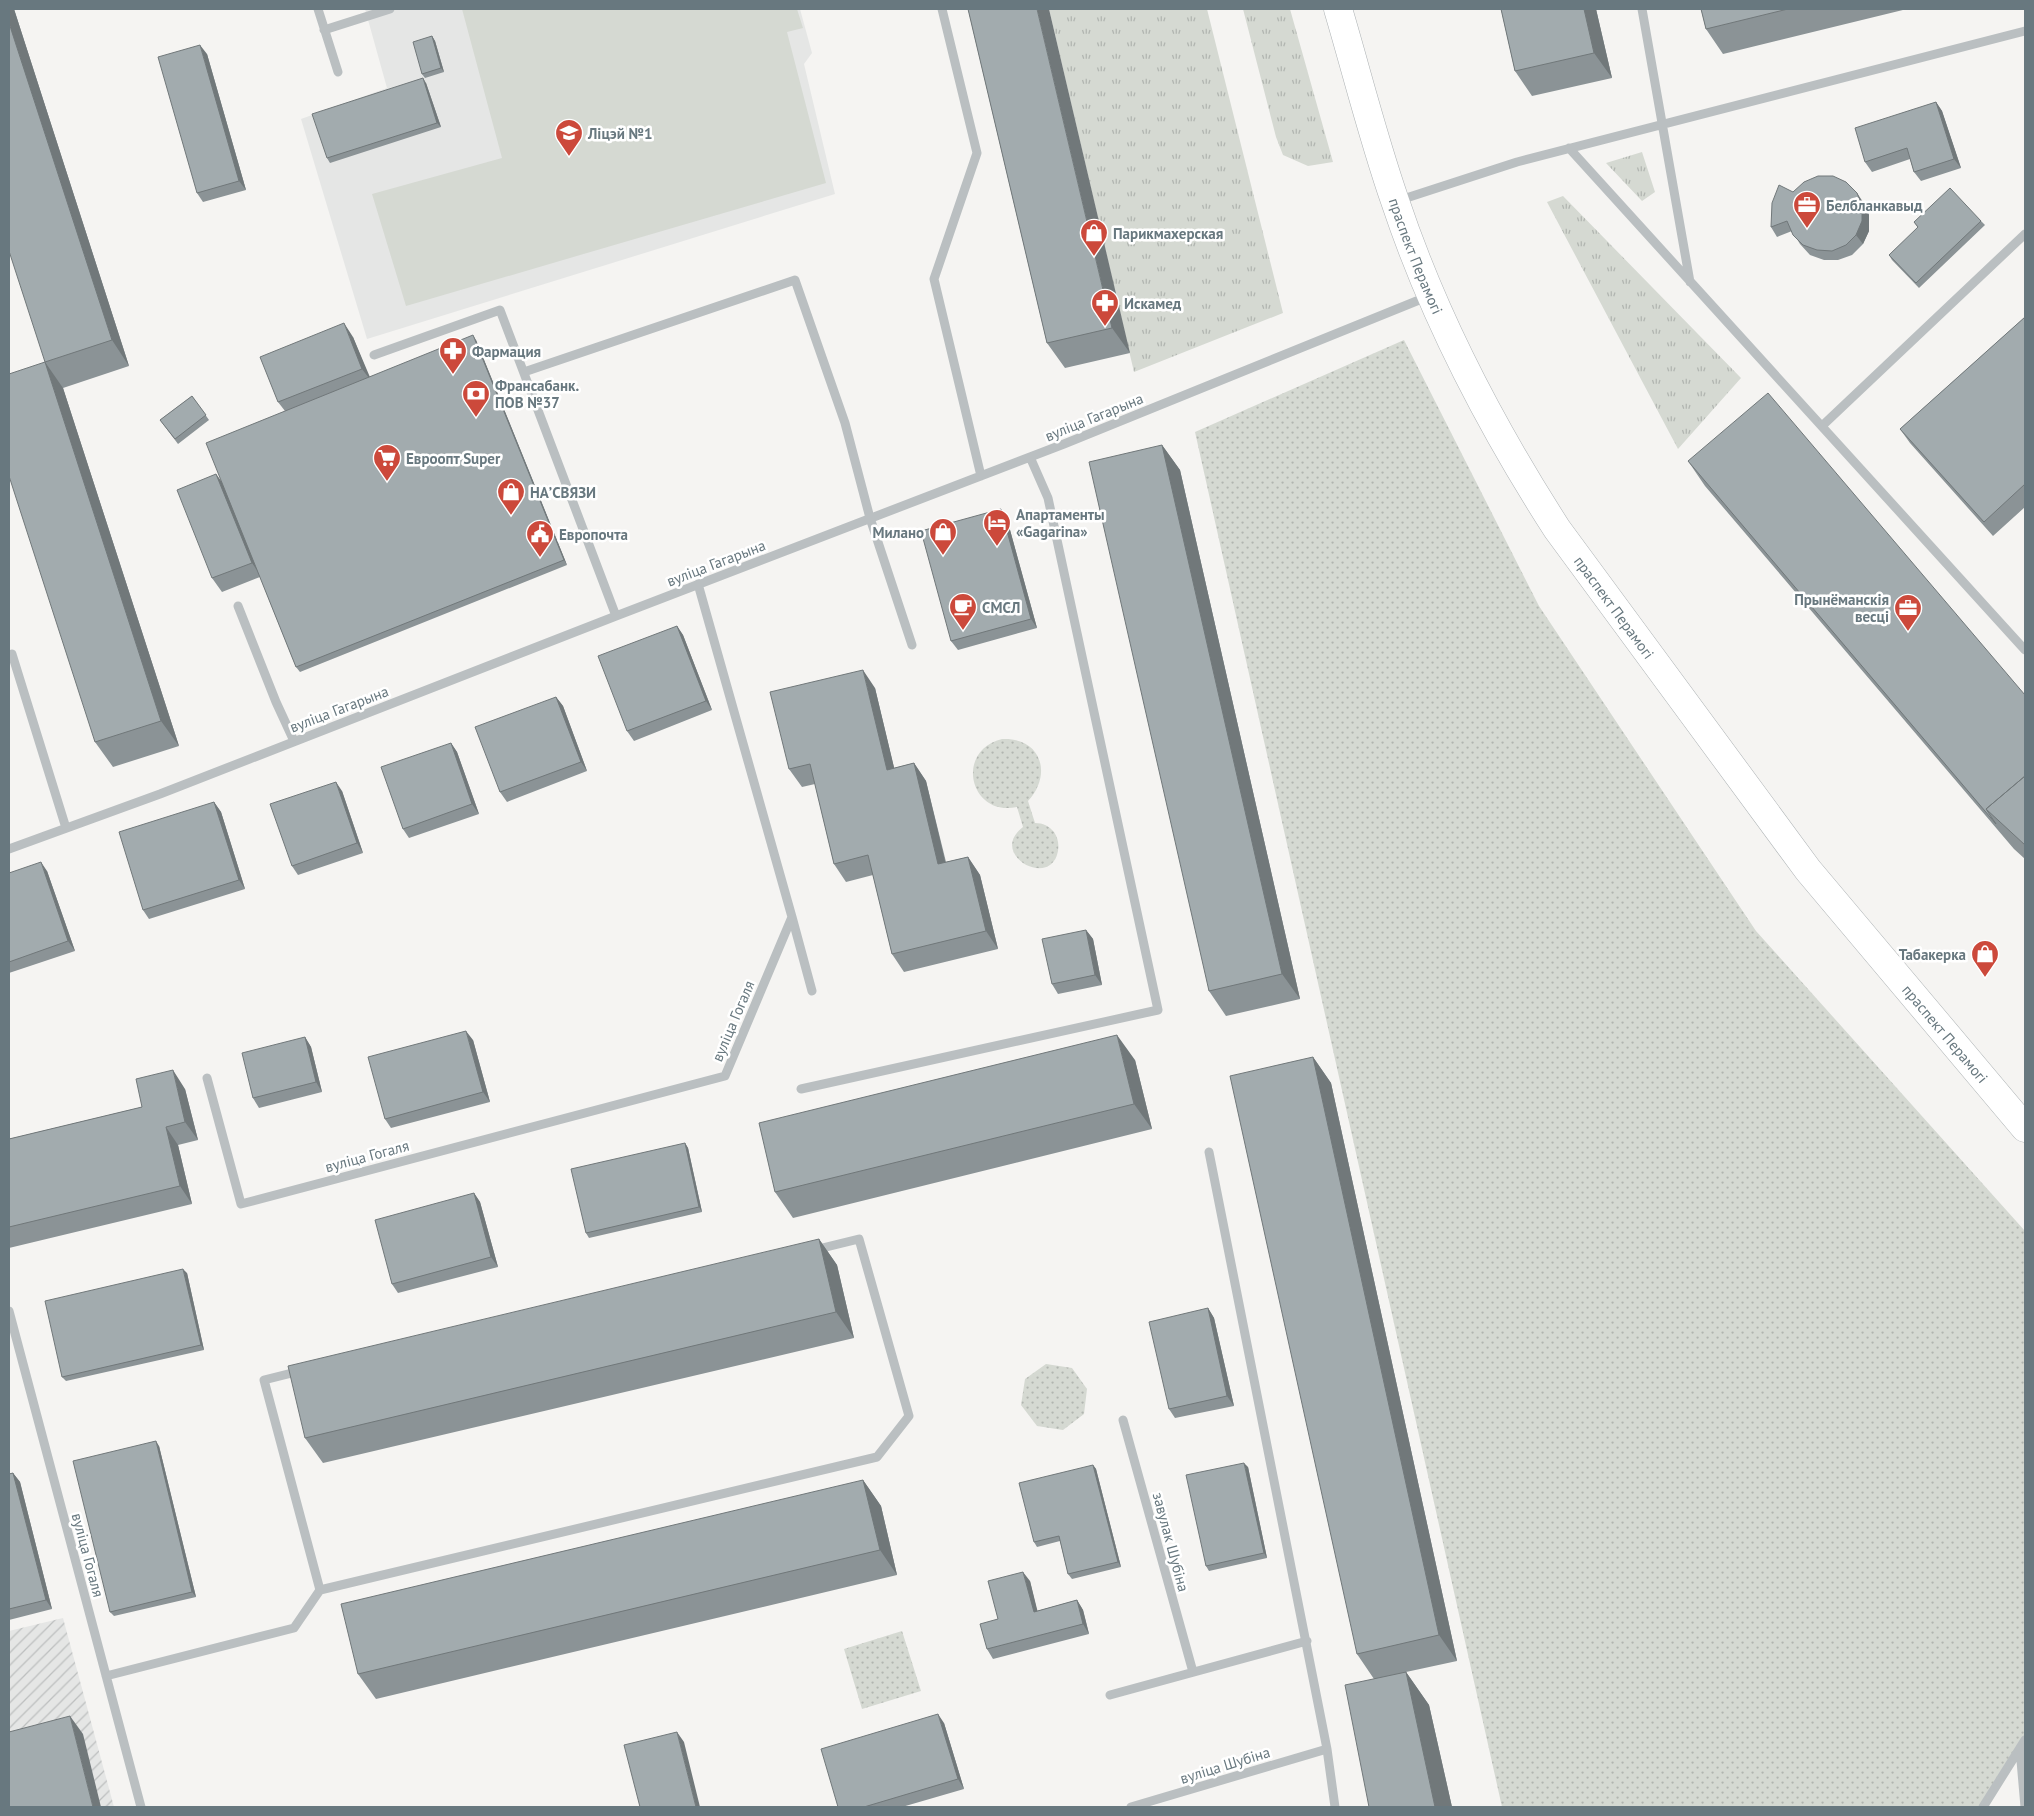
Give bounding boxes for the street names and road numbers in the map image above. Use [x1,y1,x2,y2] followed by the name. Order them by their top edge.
[1385,195,1448,317] street label: праспект Перамогі
[1042,389,1146,445] street label: вуліца Гагарына
[664,535,768,591] street label: вуліца Гагарына
[1570,552,1659,662] street label: праспект Перамогі
[287,681,391,737] street label: вуліца Гагарына
[707,978,759,1064] street label: вуліца Гогаля
[1899,980,1992,1087] street label: праспект Перамогі
[323,1136,411,1176] street label: вуліца Гогаля
[1149,1490,1193,1594] street label: завулак Шубіна
[68,1511,108,1599] street label: вуліца Гогаля
[1178,1742,1272,1788] street label: вуліца Шубіна

